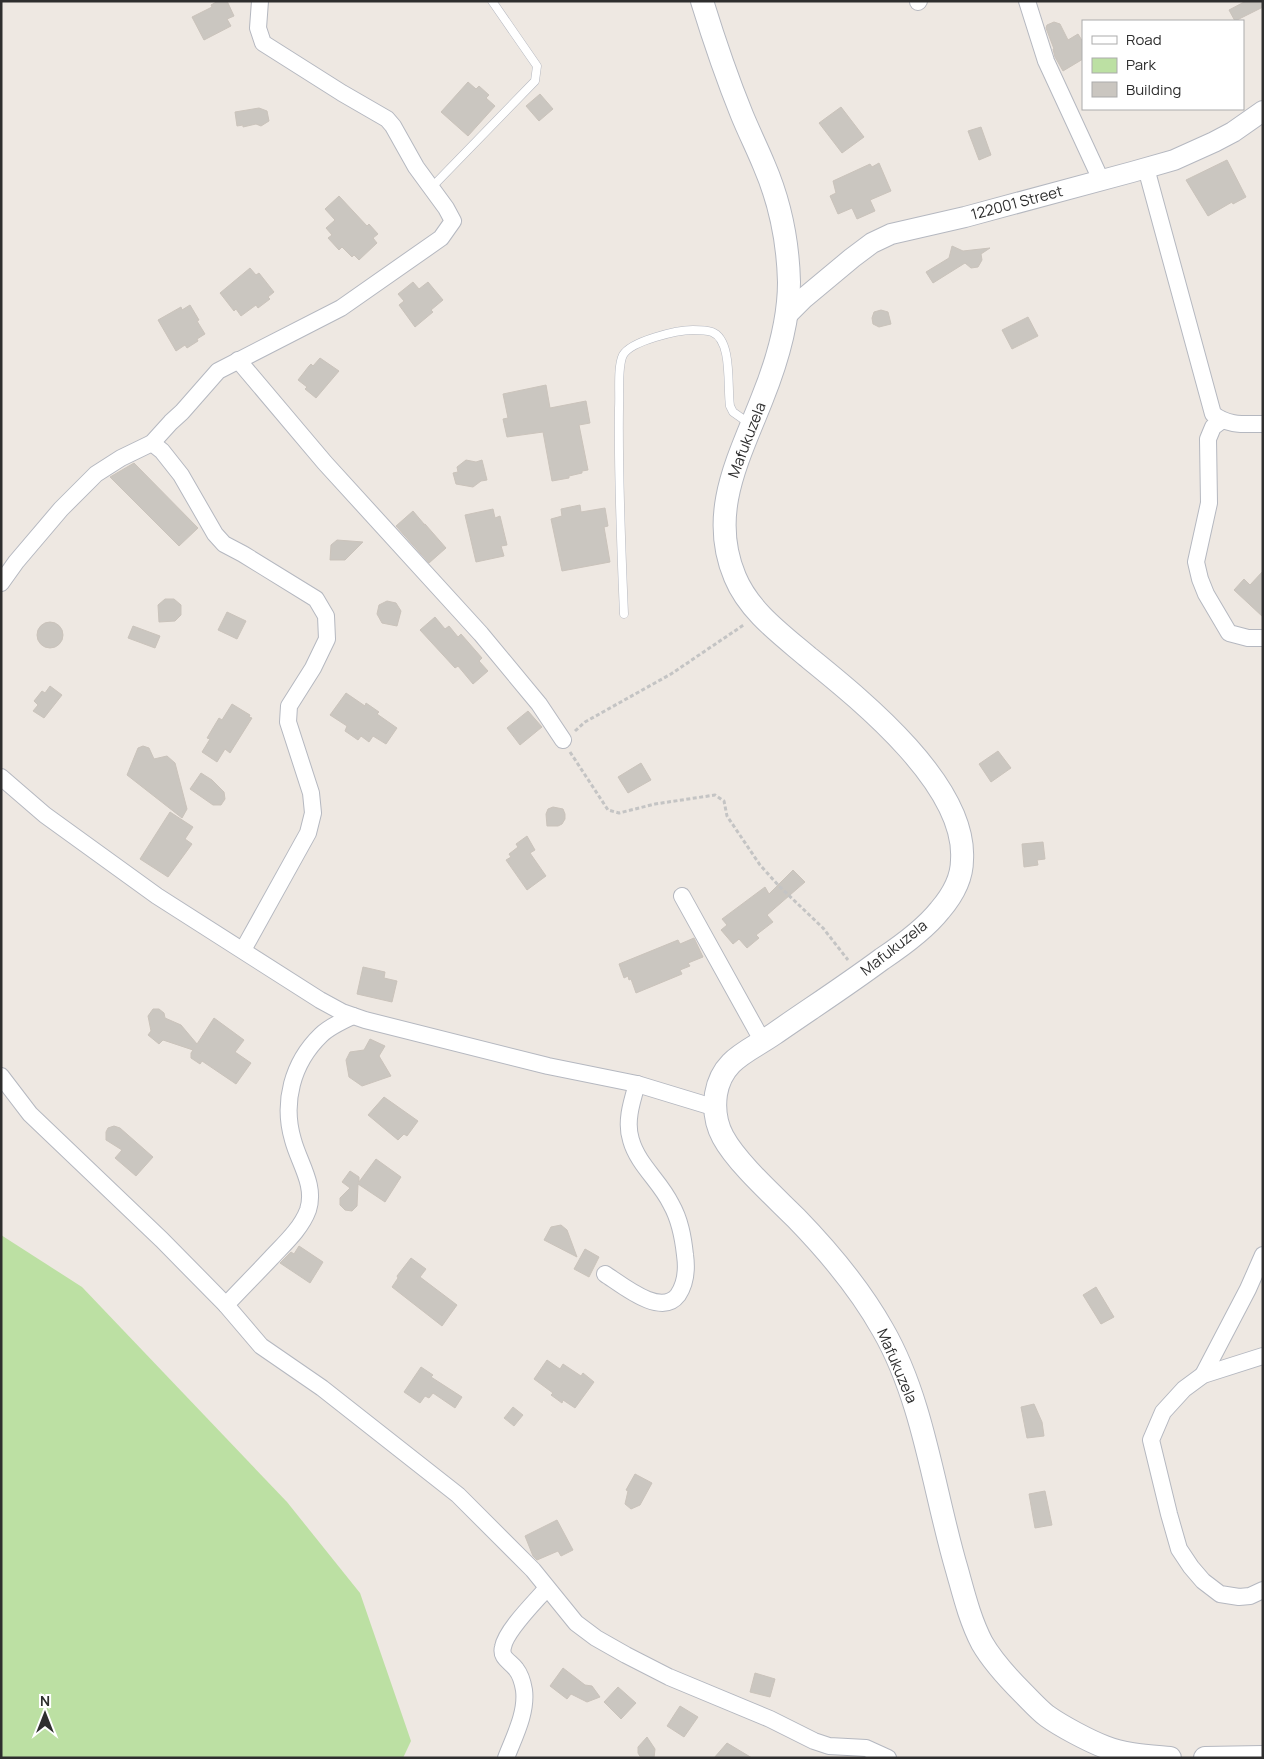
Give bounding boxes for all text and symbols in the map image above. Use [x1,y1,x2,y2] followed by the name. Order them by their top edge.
[1082,20,1244,110] legend
[1126,29,1162,50] text: Road
[1126,54,1156,75] text: Park
[1126,79,1181,100] text: Building
[969,180,1065,225] street label: 122001 Street
[722,399,771,481] street label: Mafukuzela
[856,915,931,980] street label: Mafukuzela
[872,1325,923,1406] street label: Mafukuzela
[20,1689,70,1739] north arrow
[40,1691,50,1710] text: N

